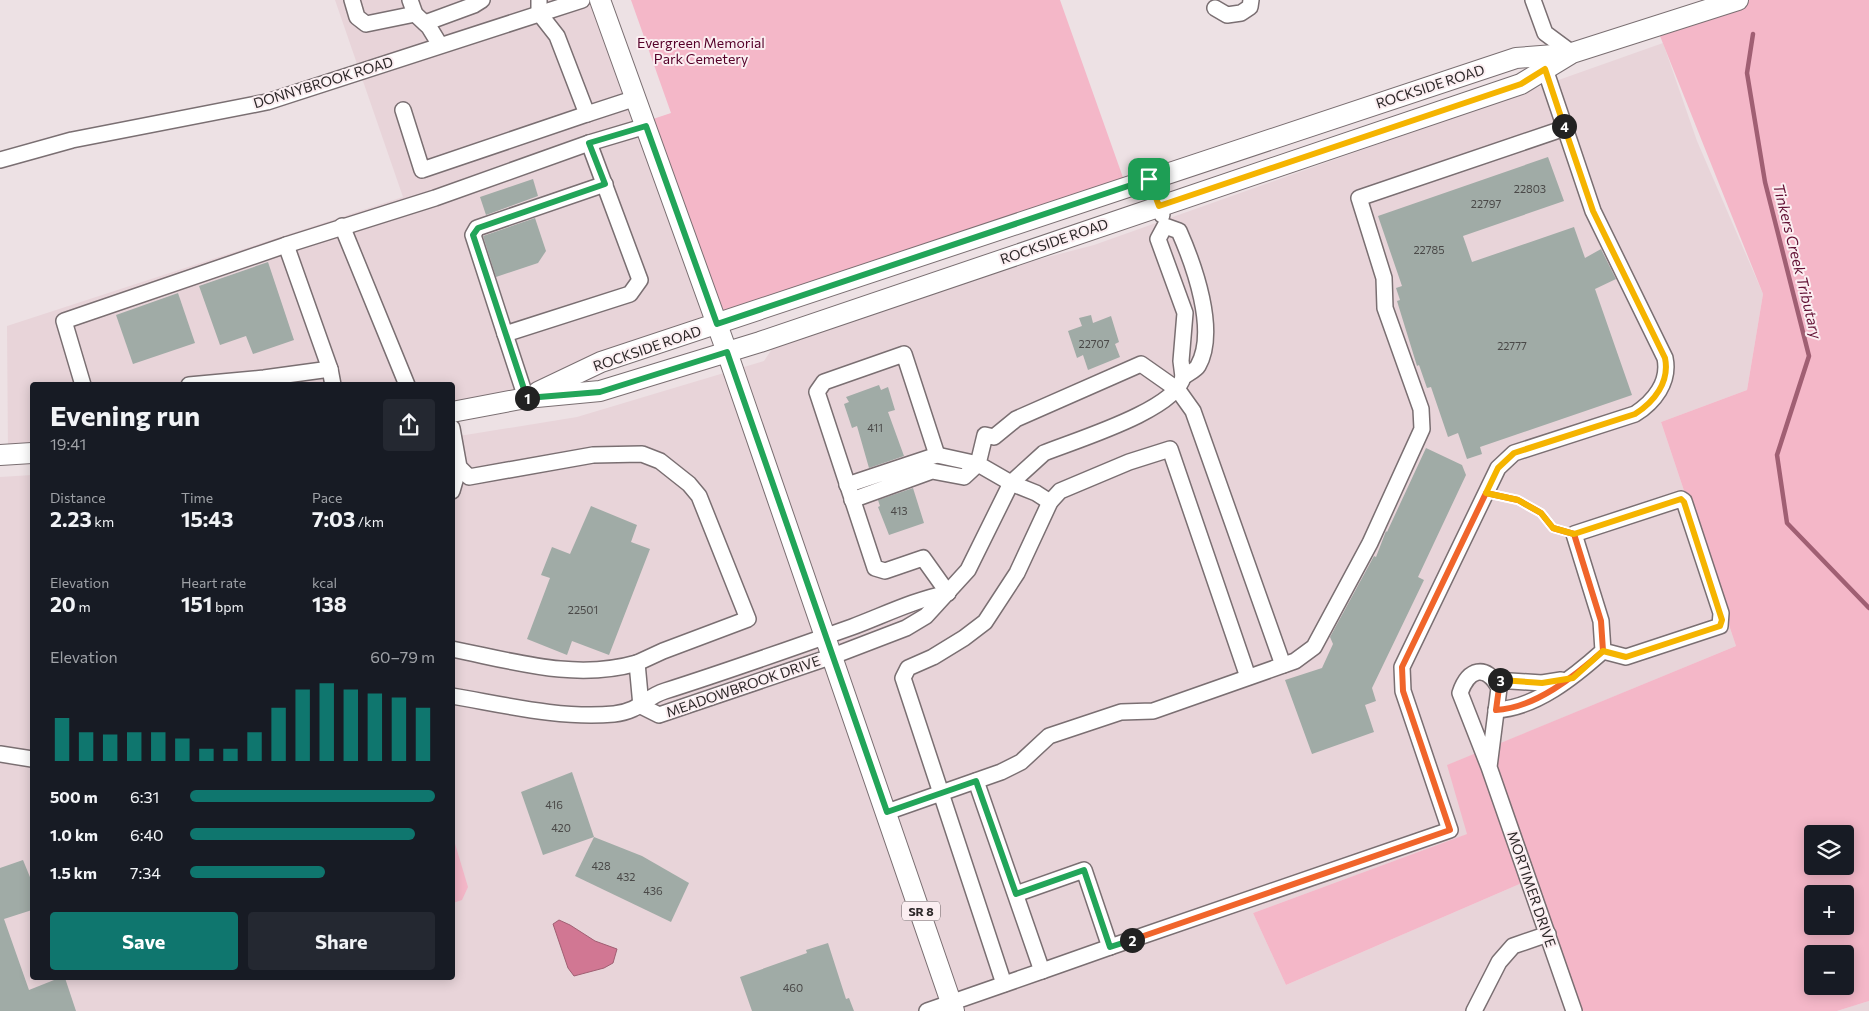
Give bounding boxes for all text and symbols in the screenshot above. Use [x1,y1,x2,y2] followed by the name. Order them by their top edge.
[637,34,765,67] park label: Evergreen Memorial Park Cemetery
[251,53,395,111] street label: DONNYBROOK ROAD
[1374,60,1486,112] street label: ROCKSIDE ROAD
[1552,114,1576,138] pin: 4
[1560,118,1569,135] text: 4
[1128,158,1170,200] pin
[1135,165,1163,193] icon: arrive
[1514,182,1546,195] house number: 22803
[1770,182,1826,342] water label: Tinkers Creek Tributary
[1471,197,1501,210] house number: 22797
[998,215,1110,267] street label: ROCKSIDE ROAD
[1414,243,1444,256] house number: 22785
[591,322,703,374] street label: ROCKSIDE ROAD
[1079,337,1110,350] house number: 22707
[1497,339,1527,352] house number: 22777
[514,386,540,410] pin: 1
[524,390,531,407] text: 1
[50,398,200,432] text: Evening run
[383,399,435,451] button: share
[867,421,883,434] house number: 411
[50,434,86,453] text: 19:41
[50,489,106,506] text: Distance
[181,489,213,506] text: Time
[312,489,342,506] text: Pace
[890,504,908,517] house number: 413
[50,506,92,531] text: 2.23
[181,506,233,531] text: 15:43
[312,506,355,531] text: 7:03
[92,513,114,530] text: km
[355,513,384,530] text: /km
[50,574,109,591] text: Elevation
[181,574,246,591] text: Heart rate
[312,574,337,591] text: kcal
[50,591,76,616] text: 20
[181,591,212,616] text: 151
[312,591,347,616] text: 138
[76,598,91,615] text: m
[212,598,244,615] text: bpm
[568,603,598,616] house number: 22501
[50,647,118,666] text: Elevation
[370,647,435,666] text: 60–79 m
[664,652,822,720] street label: MEADOWBROOK DRIVE
[1488,668,1512,692] pin: 3
[1496,672,1505,689] text: 3
[50,787,98,806] text: 500 m
[130,787,159,806] text: 6:31
[545,798,563,811] house number: 416
[551,821,571,834] house number: 420
[50,825,98,844] text: 1.0 km
[130,825,164,844] text: 6:40
[1804,825,1854,995] map controls
[1804,825,1854,875] button: layers
[1504,829,1560,949] street label: MORTIMER DRIVE
[591,859,611,872] house number: 428
[50,863,97,882] text: 1.5 km
[130,863,161,882] text: 7:34
[617,870,635,883] house number: 432
[643,884,663,897] house number: 436
[1804,885,1854,935] button: +
[902,901,940,920] road number: SR 8
[50,912,238,970] button: Save
[248,912,435,970] button: Share
[1120,928,1144,952] pin: 2
[1129,932,1136,949] text: 2
[1804,945,1854,995] button: −
[783,981,803,994] house number: 460

